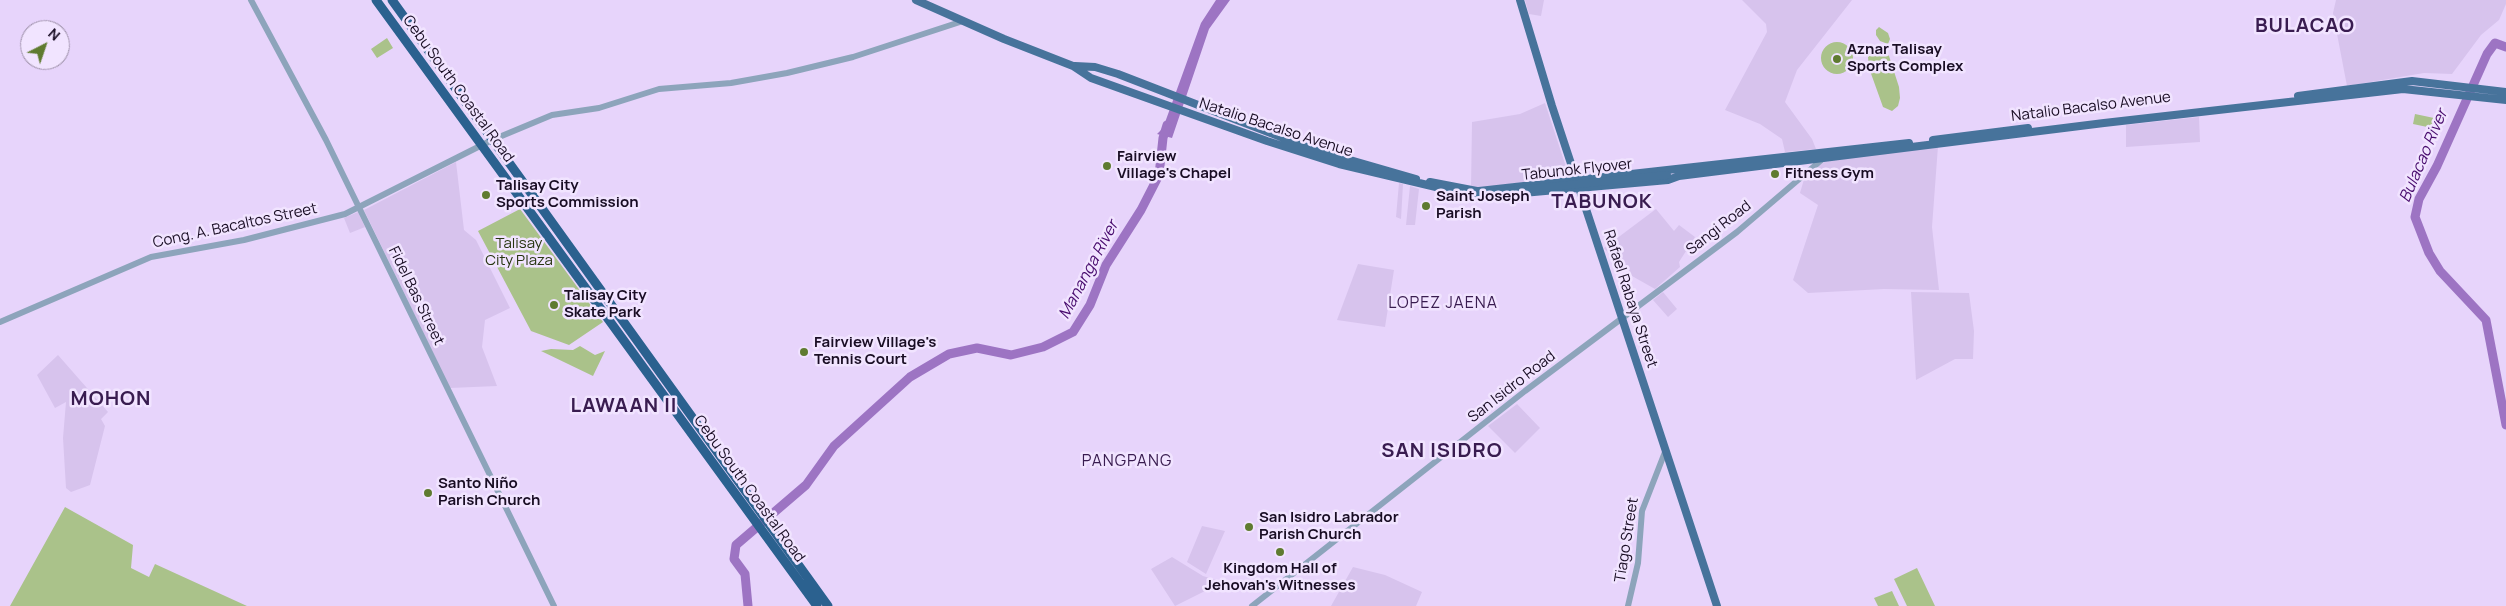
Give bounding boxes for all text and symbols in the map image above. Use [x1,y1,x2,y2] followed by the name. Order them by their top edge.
[399,12,517,166] street label: Cebu South Coastal Road
[2254,14,2356,38] district label: BULACAO
[20,20,70,70] north arrow
[44,24,65,45] text: N
[1847,41,1963,76] place label: Aznar Talisay Sports Complex
[1831,53,1843,65] marker: Aznar Talisay Sports Complex
[2010,88,2172,126] street label: Natalio Bacalso Avenue
[1197,95,1355,161] street label: Natalio Bacalso Avenue
[2396,107,2452,205] water label: Bulacao River
[1117,148,1231,183] place label: Fairview Village's Chapel
[1521,155,1633,185] street label: Tabunok Flyover
[1101,160,1113,172] marker: Fairview Village's Chapel
[1785,165,1874,183] place label: Fitness Gym
[1769,168,1781,180] marker: Fitness Gym
[496,177,639,212] place label: Talisay City Sports Commission
[1436,188,1530,223] place label: Saint Joseph Parish
[480,189,492,201] marker: Talisay City Sports Commission
[1550,190,1654,214] district label: TABUNOK
[1683,197,1755,259] street label: Sangi Road
[151,200,319,252] street label: Cong. A. Bacaltos Street
[1420,200,1432,212] marker: Saint Joseph Parish
[1055,218,1123,322] water label: Mananga River
[1599,228,1661,370] street label: Rafael Rabaya Street
[485,235,553,270] park label: Talisay City Plaza
[384,244,448,348] street label: Fidel Bas Street
[564,287,647,322] place label: Talisay City Skate Park
[1387,294,1499,314] district label: LOPEZ JAENA
[548,299,560,311] marker: Talisay City Skate Park
[814,334,936,369] place label: Fairview Village's Tennis Court
[798,346,810,358] marker: Fairview Village's Tennis Court
[1465,347,1559,427] street label: San Isidro Road
[70,387,152,411] district label: MOHON
[569,394,679,418] district label: LAWAAN II
[690,412,808,566] street label: Cebu South Coastal Road
[1380,439,1504,463] district label: SAN ISIDRO
[1081,452,1173,472] district label: PANGPANG
[438,475,540,510] place label: Santo Niño Parish Church
[422,487,434,499] marker: Santo Niño Parish Church
[1611,496,1643,584] street label: Tiago Street
[1259,509,1399,544] place label: San Isidro Labrador Parish Church
[1243,521,1255,533] marker: San Isidro Labrador Parish Church
[1274,546,1286,558] marker: Kingdom Hall of Jehovah's Witnesses
[1204,560,1356,595] place label: Kingdom Hall of Jehovah's Witnesses

